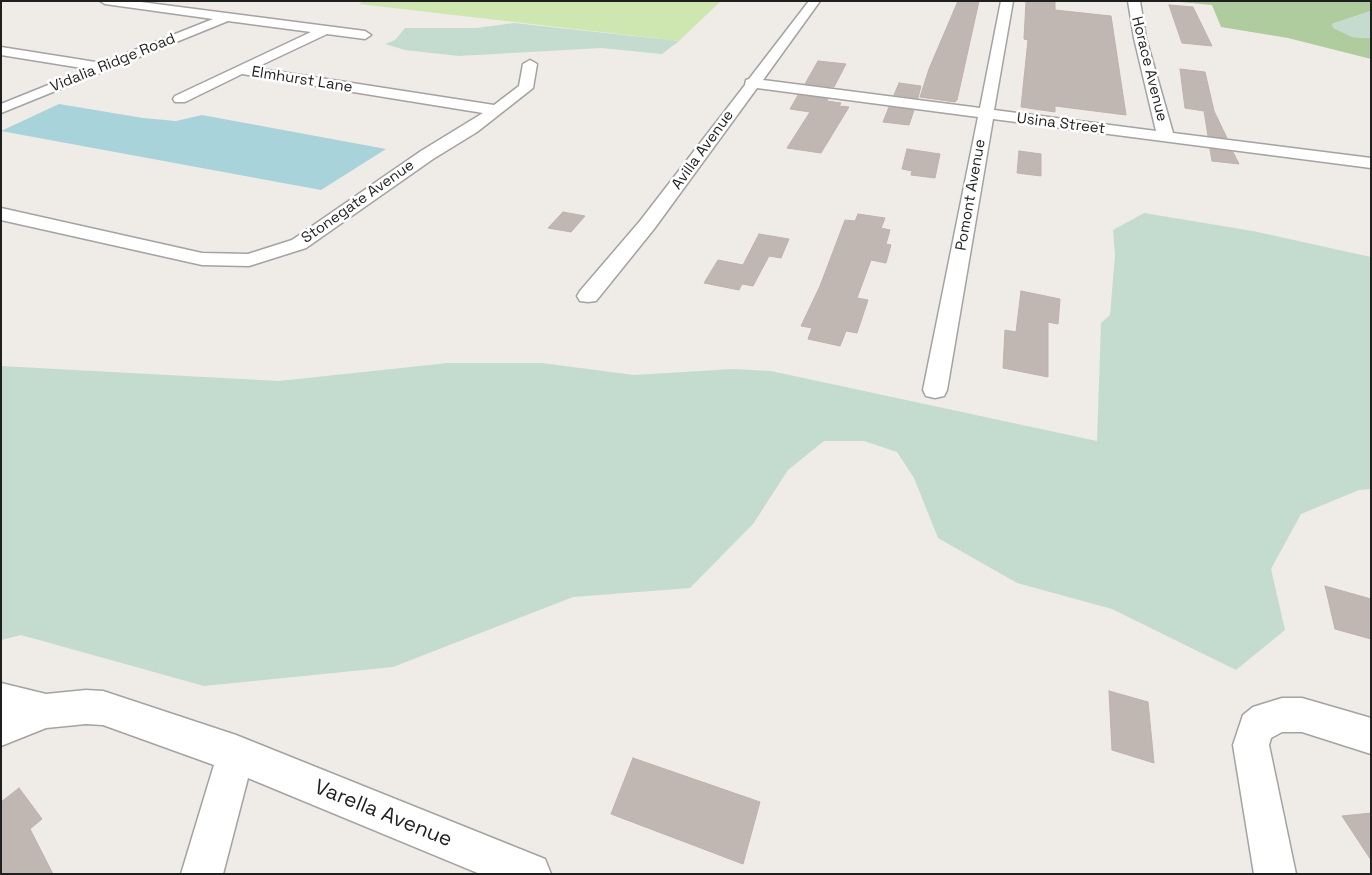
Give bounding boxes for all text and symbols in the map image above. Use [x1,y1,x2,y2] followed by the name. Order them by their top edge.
[1127,15,1171,123] street label: Horace Avenue
[48,30,178,96] street label: Vidalia Ridge Road
[250,63,354,97] street label: Elmhurst Lane
[668,107,738,193] street label: Avilla Avenue
[1016,110,1106,138] street label: Usina Street
[952,138,990,252] street label: Pomont Avenue
[298,156,418,248] street label: Stonegate Avenue
[310,775,456,853] street label: Varella Avenue

